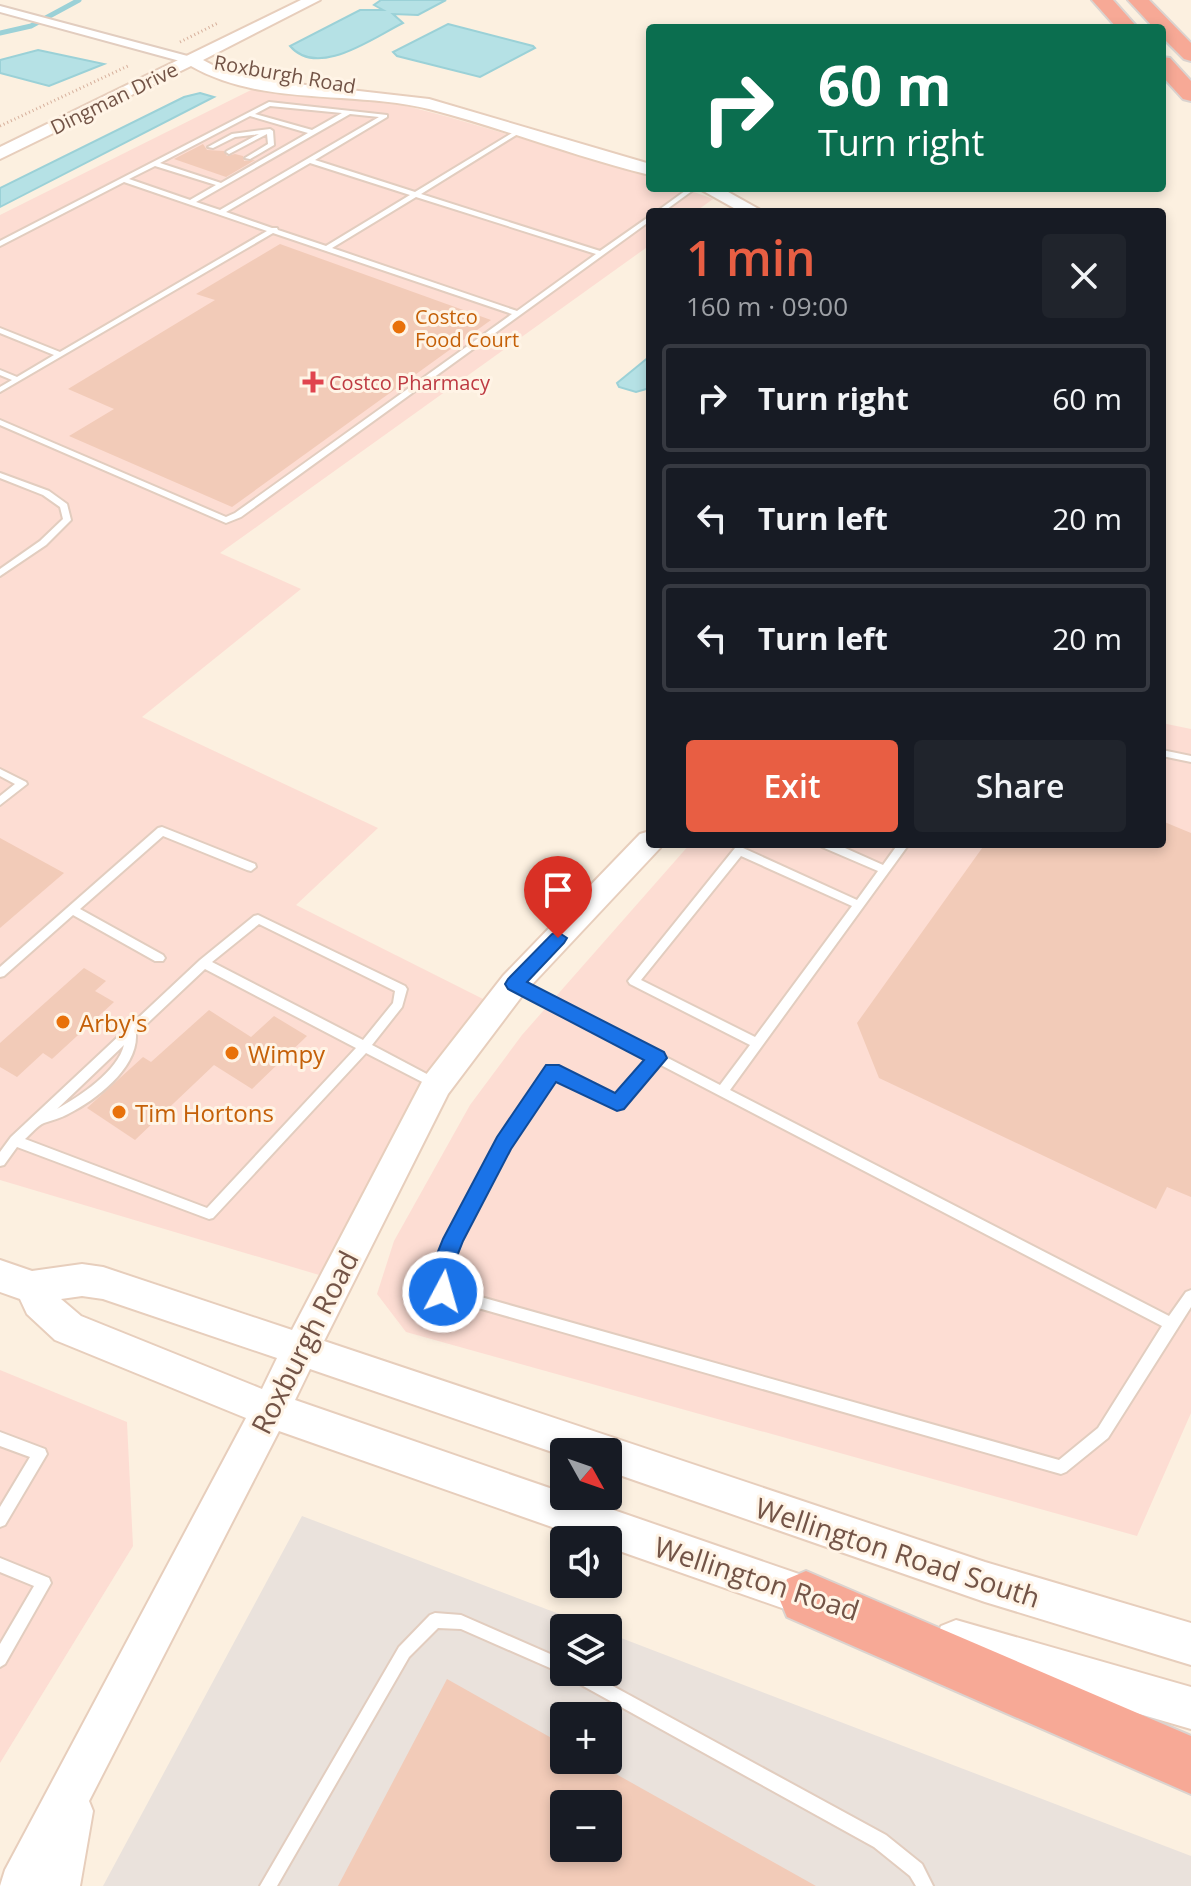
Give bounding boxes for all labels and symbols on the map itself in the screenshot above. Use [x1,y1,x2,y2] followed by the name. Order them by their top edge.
[212,48,358,100] street label: Roxburgh Road
[46,55,182,141] street label: Dingman Drive
[415,303,519,353] place label: Costco Food Court
[390,318,408,336] marker: Costco Food Court
[329,369,491,396] place label: Costco Pharmacy
[304,373,322,391] marker: Costco Pharmacy
[524,856,592,938] pin
[79,1006,147,1039] place label: Arby's
[54,1013,72,1031] marker: Arby's
[248,1037,326,1070] place label: Wimpy
[223,1044,241,1062] marker: Wimpy
[135,1096,274,1129] place label: Tim Hortons
[110,1103,128,1121] marker: Tim Hortons
[241,1244,367,1440] street label: Roxburgh Road
[401,1250,485,1334] position arrow
[550,1438,622,1510] north arrow
[752,1490,1044,1614] street label: Wellington Road South
[650,1529,864,1627] street label: Wellington Road

